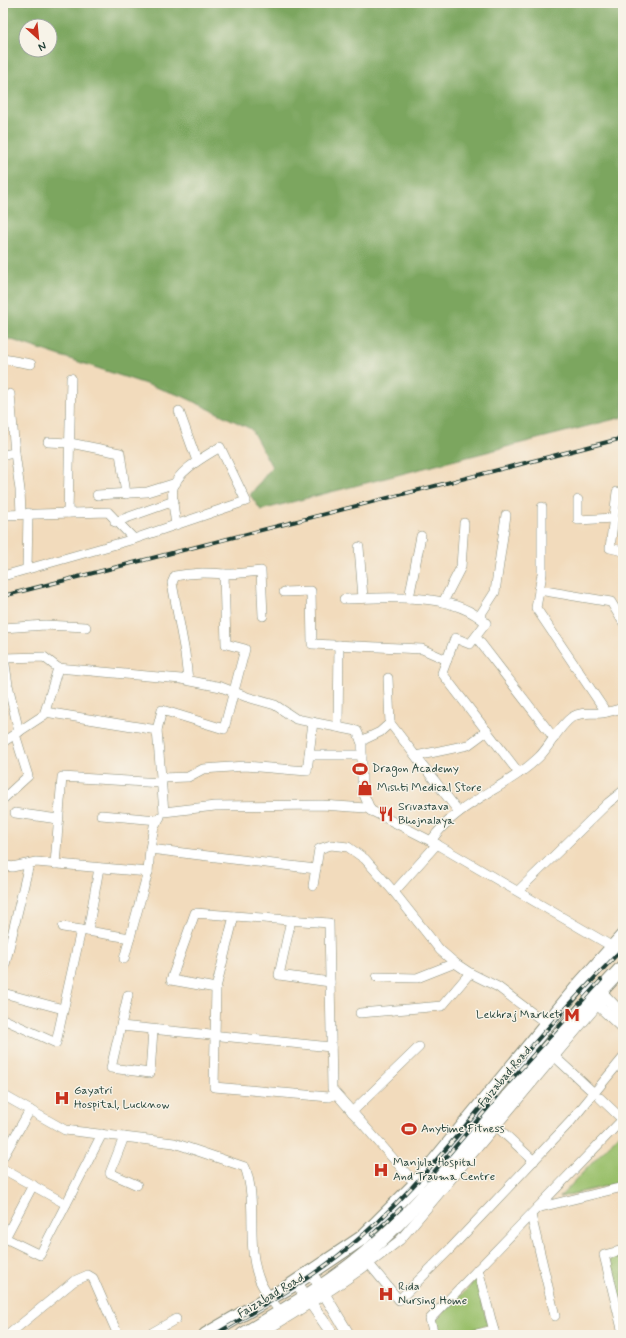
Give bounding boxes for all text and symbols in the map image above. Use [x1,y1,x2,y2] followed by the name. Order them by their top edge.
[18,18,58,58] north arrow
[36,38,49,54] text: N
[351,760,369,778] sports icon: Dragon Academy
[372,761,459,777] place label: Dragon Academy
[356,779,374,797] shop icon: Mishti Medical Store
[377,780,482,796] place label: Mishti Medical Store
[398,799,455,829] place label: Srivastava Bhojnalaya
[377,805,395,823] restaurant icon: Srivastava Bhojnalaya
[563,1006,581,1024] metro station icon: Lekhraj Market
[476,1007,560,1023] place label: Lekhraj Market
[475,1043,535,1111] street label: Faizabad Road
[74,1083,169,1113] place label: Gayatri Hospital, Lucknow
[53,1089,71,1107] hospital icon: Gayatri Hospital, Lucknow
[400,1120,418,1138] sports icon: Anytime Fitness
[421,1121,505,1137] place label: Anytime Fitness
[393,1155,495,1185] place label: Manjula Hospital And Trauma Centre
[372,1161,390,1179] hospital icon: Manjula Hospital And Trauma Centre
[235,1270,307,1322] street label: Faizabad Road
[398,1279,467,1310] place label: Rida Nursing Home
[377,1285,395,1303] hospital icon: Rida Nursing Home

